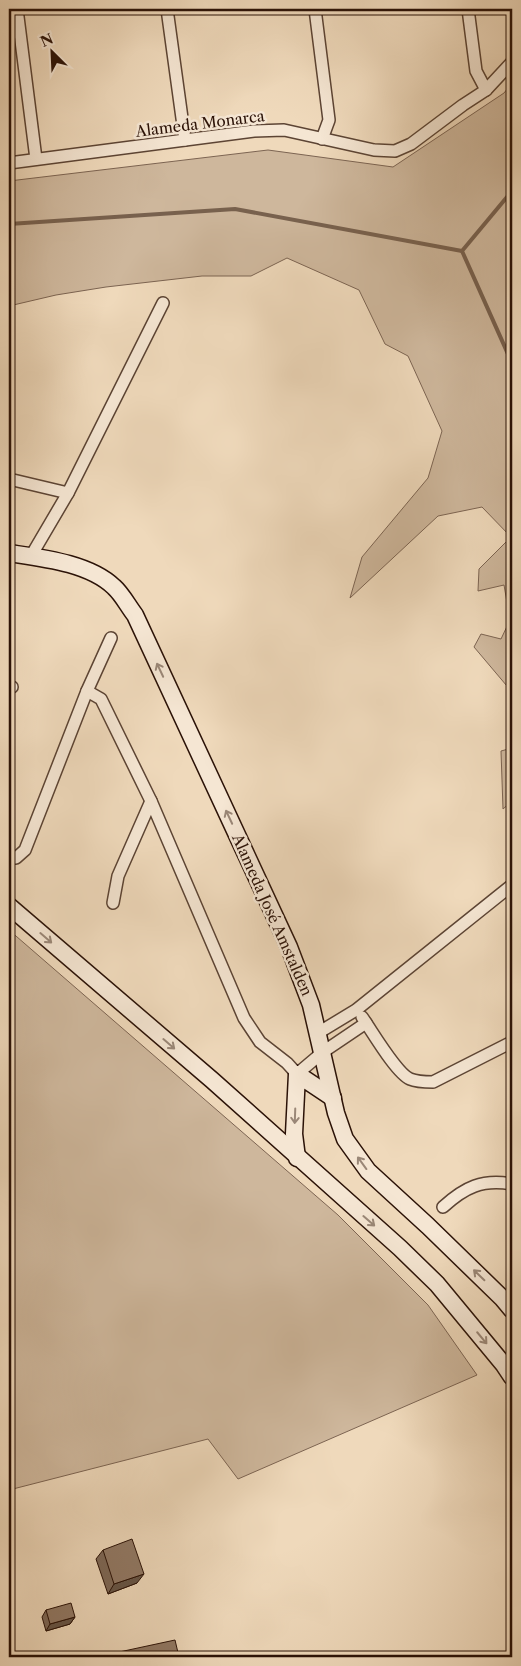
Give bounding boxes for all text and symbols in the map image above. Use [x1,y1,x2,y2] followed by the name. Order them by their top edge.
[28,28,78,78] north arrow
[37,29,56,51] text: N
[133,106,266,141] street label: Alameda Monarca
[155,663,164,678] one-way arrow
[223,810,233,825] one-way arrow
[228,830,317,999] street label: Alameda José Amstalden
[39,932,52,943] one-way arrow
[162,1038,175,1049] one-way arrow
[290,1108,300,1124] one-way arrow
[357,1156,367,1170] one-way arrow
[363,1215,376,1227] one-way arrow
[472,1269,485,1281] one-way arrow
[476,1331,487,1344] one-way arrow

